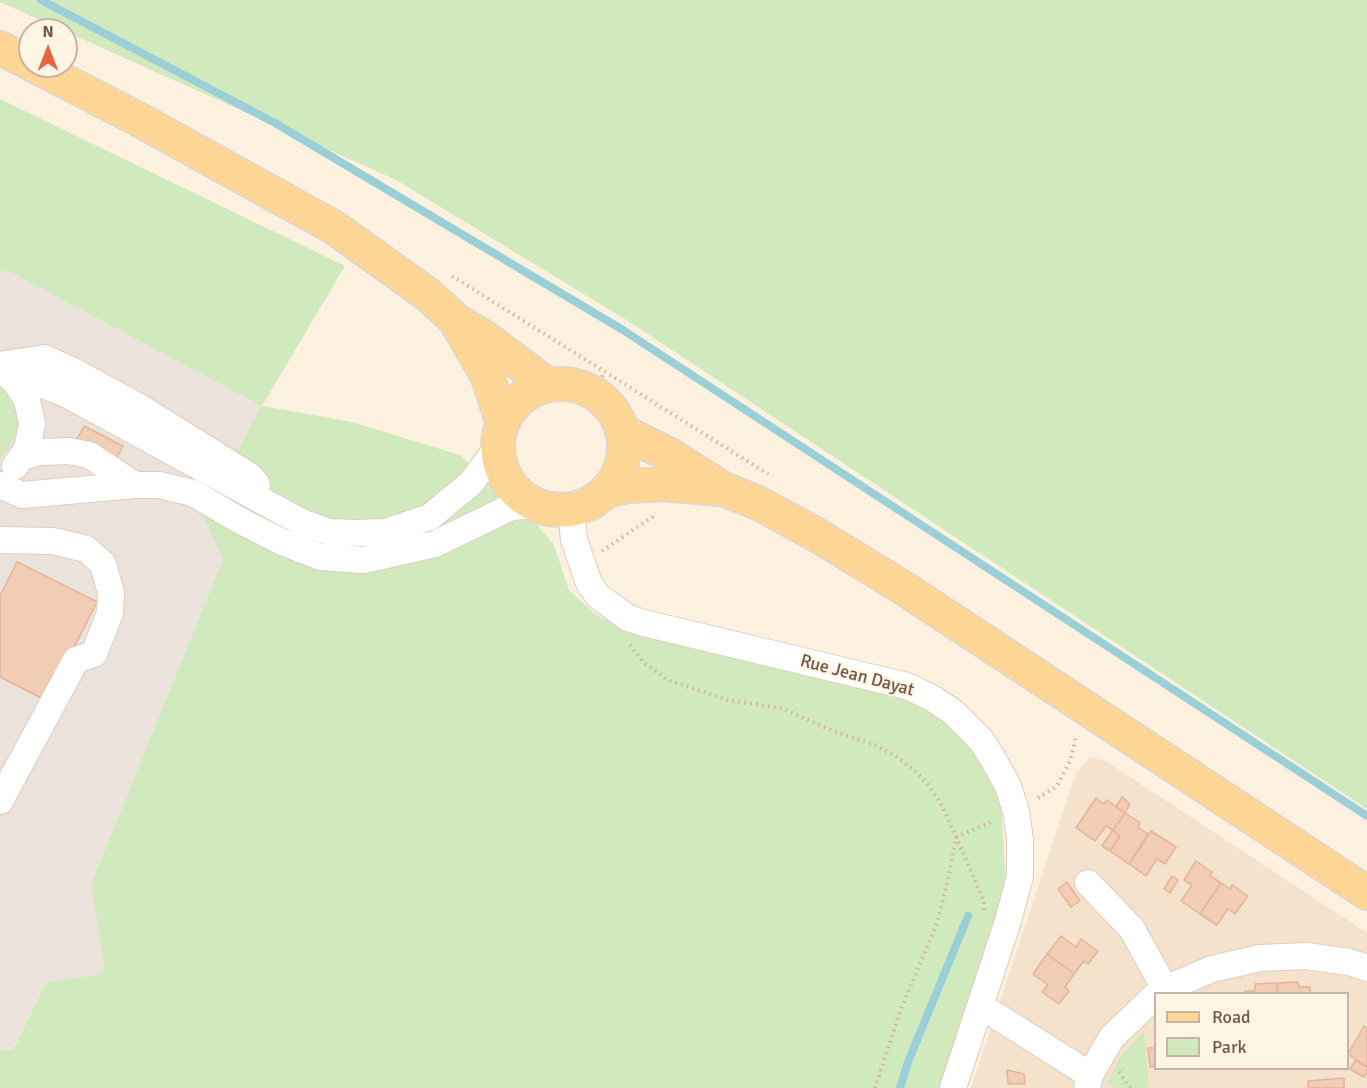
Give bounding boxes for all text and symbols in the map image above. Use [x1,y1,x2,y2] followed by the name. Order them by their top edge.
[18,18,78,78] north arrow
[42,22,54,42] text: N
[798,650,916,702] street label: Rue Jean Dayat
[1154,992,1349,1070] legend
[1212,1006,1251,1028] text: Road
[1212,1036,1247,1058] text: Park

